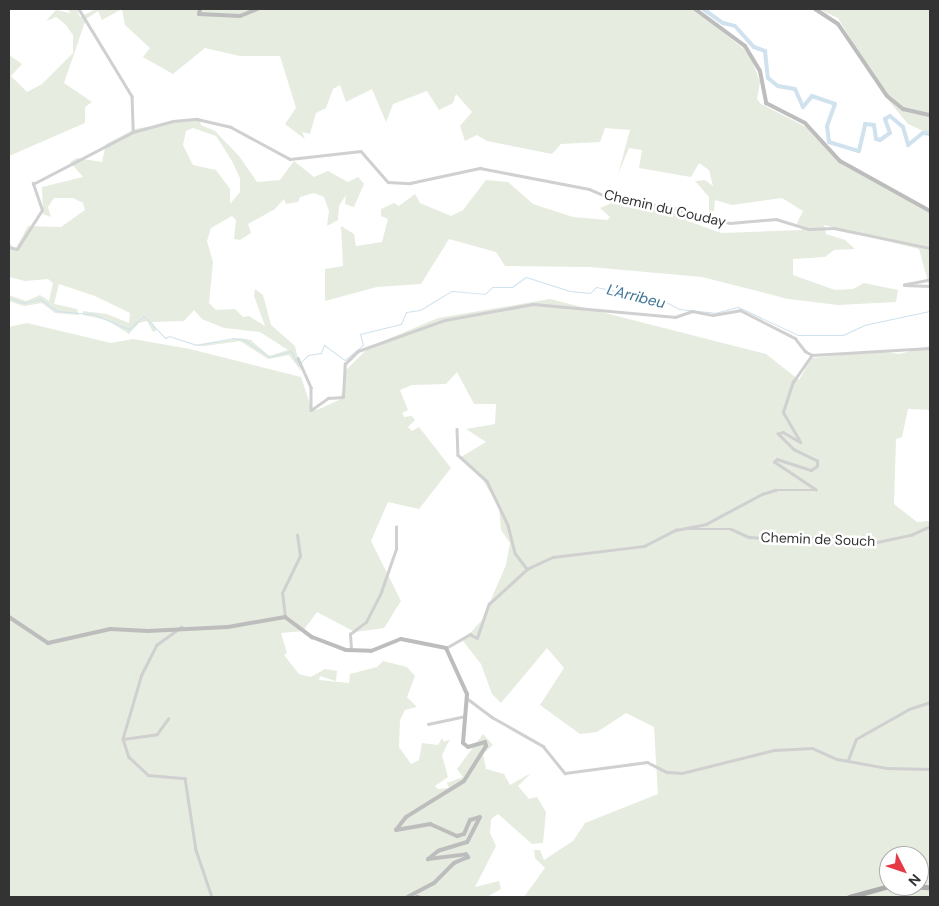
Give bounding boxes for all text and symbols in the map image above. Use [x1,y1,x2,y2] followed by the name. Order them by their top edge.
[602,186,728,230] street label: Chemin du Couday
[605,281,667,313] water label: L'Arribeu
[760,529,876,549] street label: Chemin de Souch
[879,846,929,896] north arrow
[904,870,925,890] text: N

